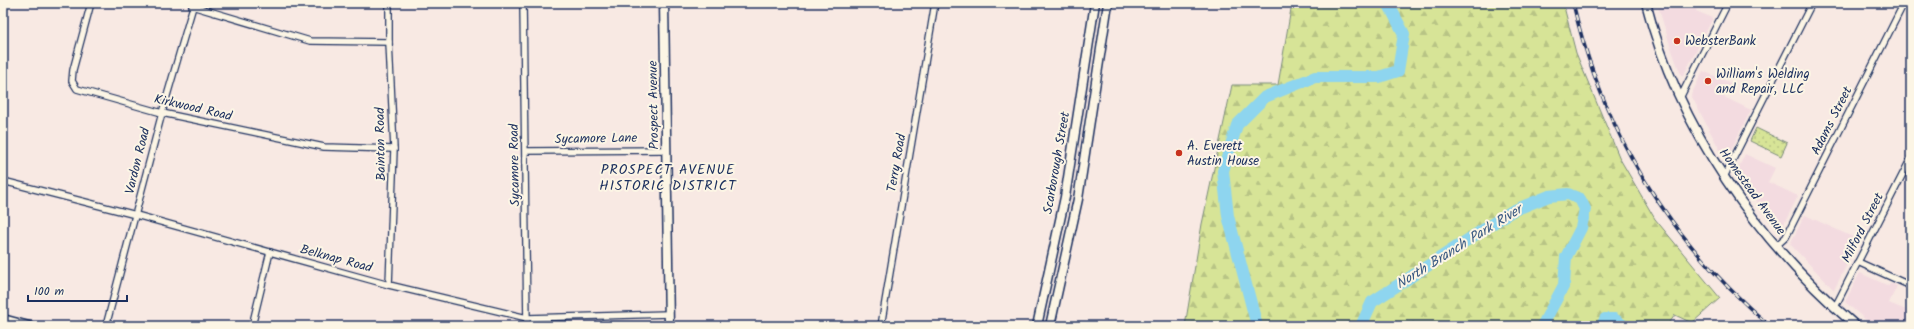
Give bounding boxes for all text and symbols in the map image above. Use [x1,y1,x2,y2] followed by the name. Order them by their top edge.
[1685,31,1757,52] place label: WebsterBank
[1672,36,1682,46] marker: WebsterBank
[643,60,665,150] street label: Prospect Avenue
[1716,64,1810,100] place label: William's Welding and Repair, LLC
[1703,76,1713,86] marker: William's Welding and Repair, LLC
[1806,82,1859,159] street label: Adams Street
[152,89,235,127] street label: Kirkwood Road
[370,107,392,181] street label: Bainton Road
[1038,109,1077,216] street label: Scarborough Street
[504,123,526,206] street label: Sycamore Road
[120,125,157,196] street label: Vardon Road
[555,128,638,150] street label: Sycamore Lane
[882,132,913,194] street label: Terry Road
[1187,136,1259,172] place label: A. Everett Austin House
[1713,144,1791,240] street label: Homestead Avenue
[1174,148,1184,158] marker: A. Everett Austin House
[599,159,737,197] district label: PROSPECT AVENUE HISTORIC DISTRICT
[1836,188,1890,267] street label: Milford Street
[1392,197,1529,295] water label: North Branch Park River
[298,239,375,279] street label: Belknap Road
[28,277,127,303] scale bar
[34,282,65,301] text: 100 m

